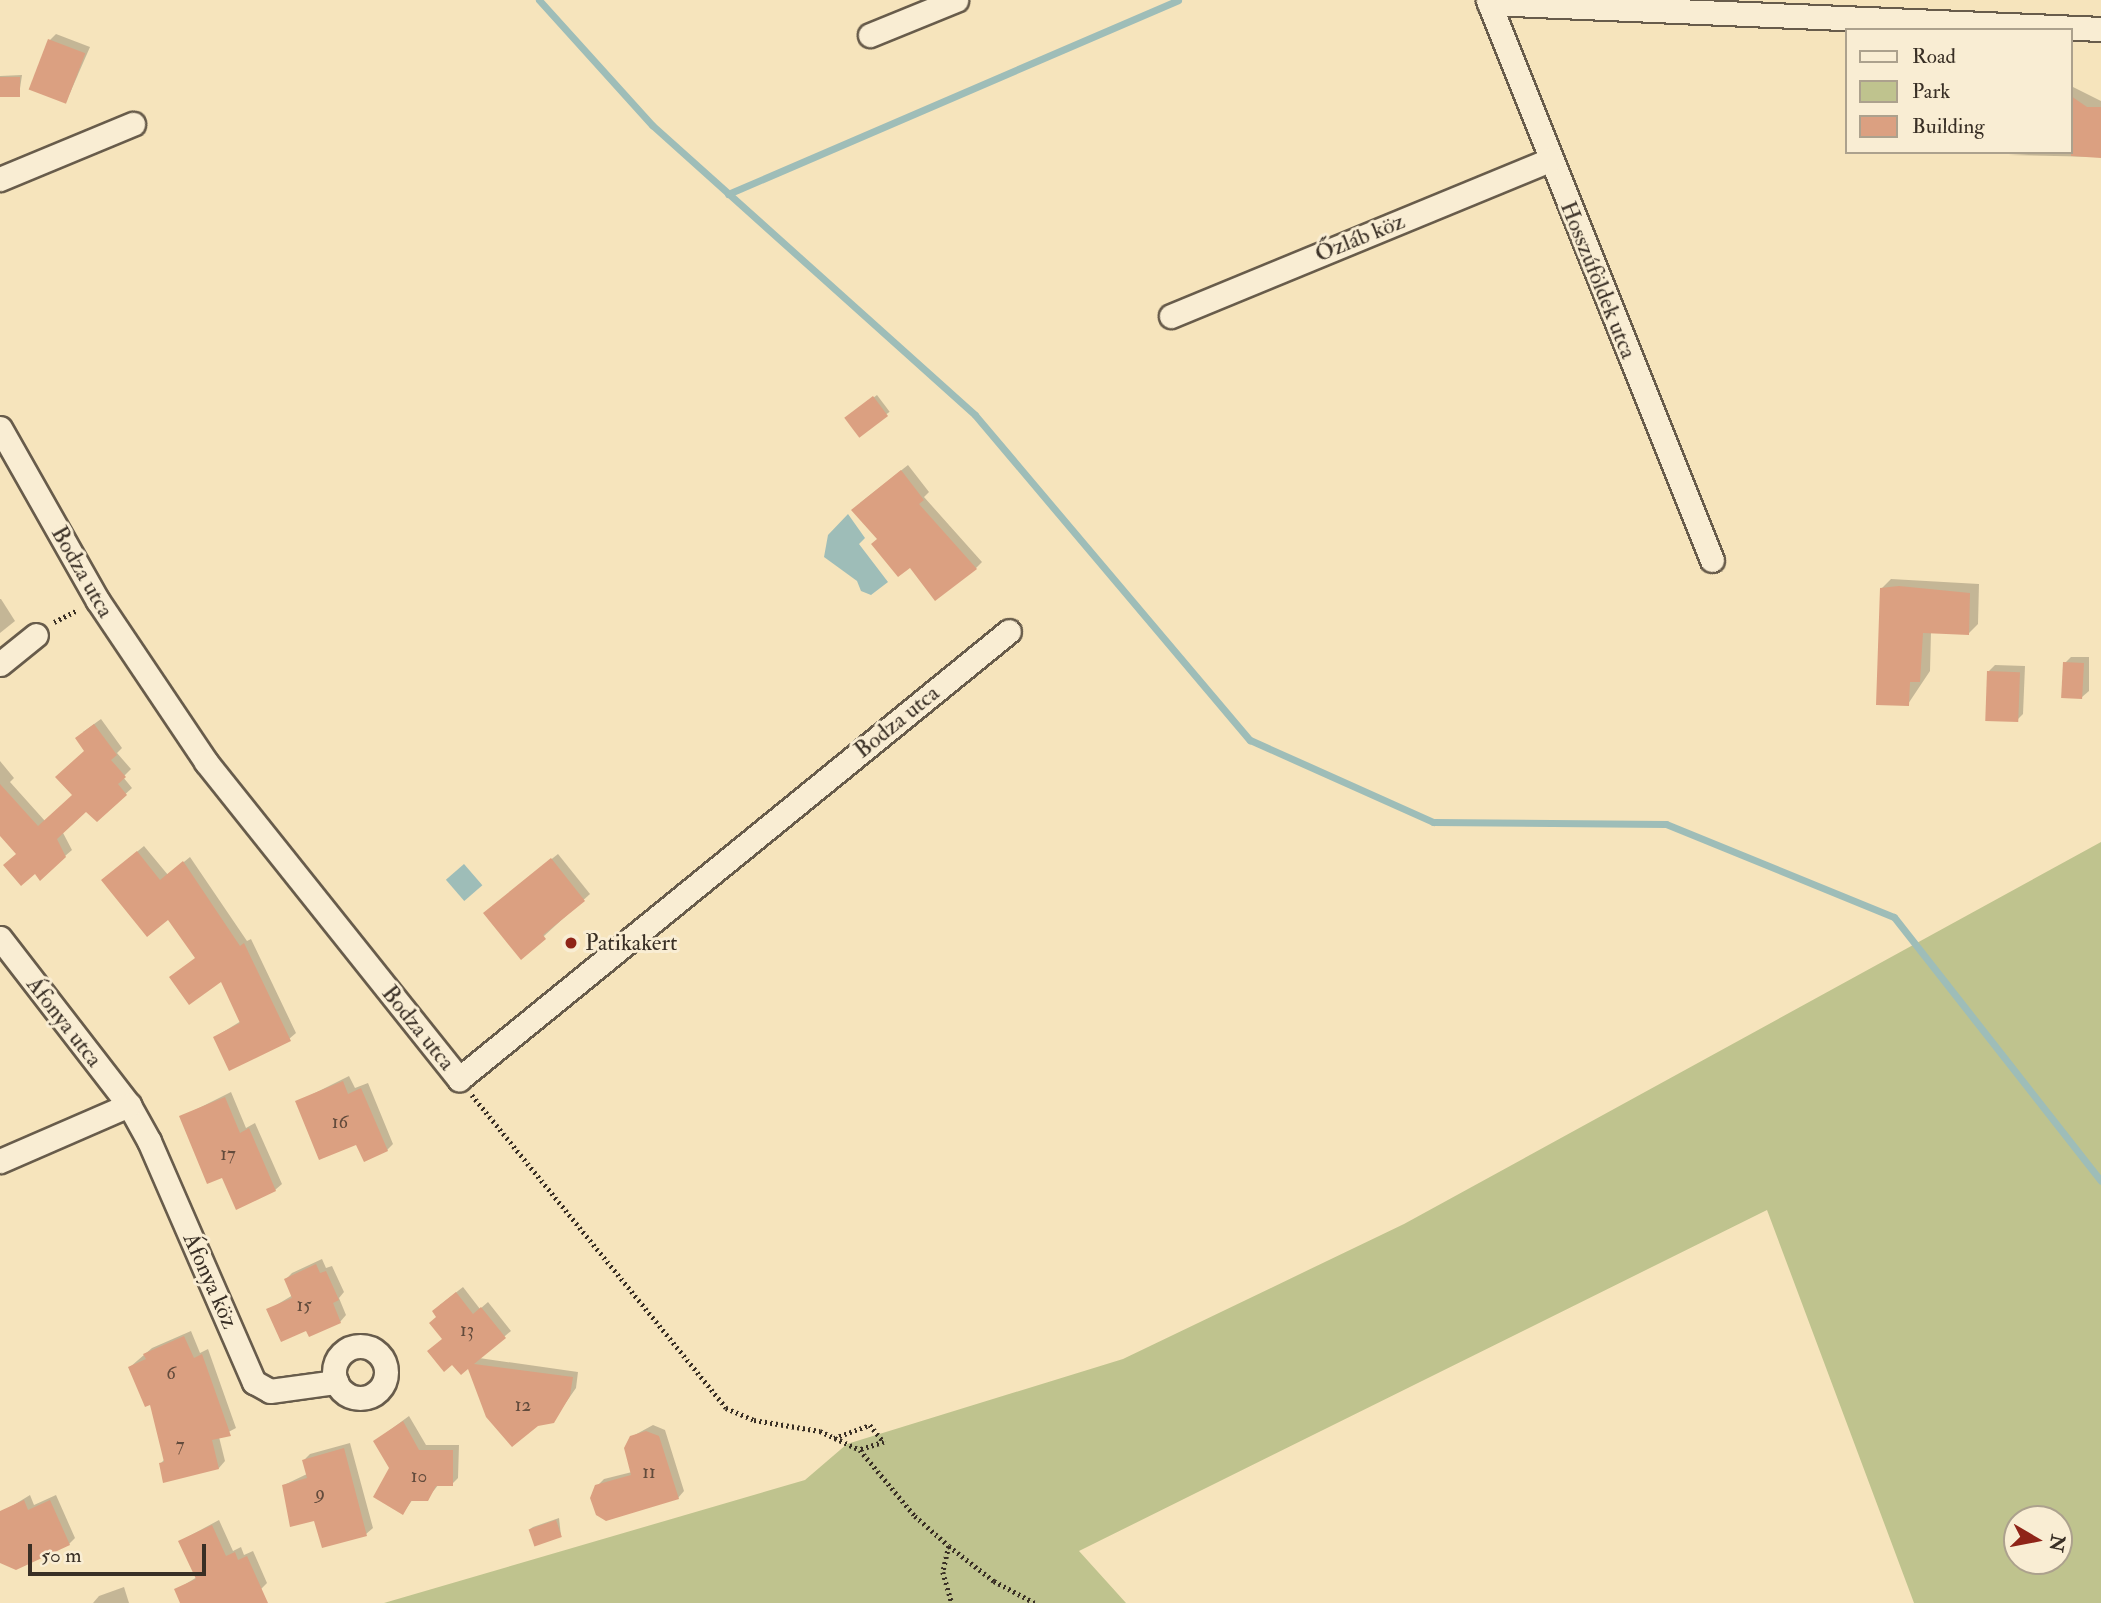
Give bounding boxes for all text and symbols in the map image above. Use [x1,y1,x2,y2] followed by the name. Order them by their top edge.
[1846,28,2073,154] legend
[1912,43,1956,70] text: Road
[1912,78,1950,105] text: Park
[1912,113,1985,140] text: Building
[1554,197,1642,363] street label: Hosszúföldek utca
[1311,208,1409,268] street label: Őzláb köz
[45,521,119,623] street label: Bodza utca
[849,680,945,764] street label: Bodza utca
[585,929,677,957] place label: Patikakert
[563,935,579,951] marker: Patikakert
[20,971,108,1073] street label: Áfonya utca
[376,980,460,1076] street label: Bodza utca
[332,1112,348,1134] house number: 16
[220,1144,236,1166] house number: 17
[177,1229,243,1333] street label: Áfonya köz
[296,1295,312,1317] house number: 15
[460,1320,474,1342] house number: 13
[166,1363,176,1385] house number: 6
[515,1395,531,1417] house number: 12
[176,1435,184,1457] house number: 7
[642,1462,656,1484] house number: 11
[411,1466,427,1488] house number: 10
[315,1483,325,1505] house number: 9
[2003,1505,2073,1575] north arrow
[32,1530,210,1574] scale bar
[2043,1533,2070,1554] text: N
[41,1542,82,1569] text: 50 m

